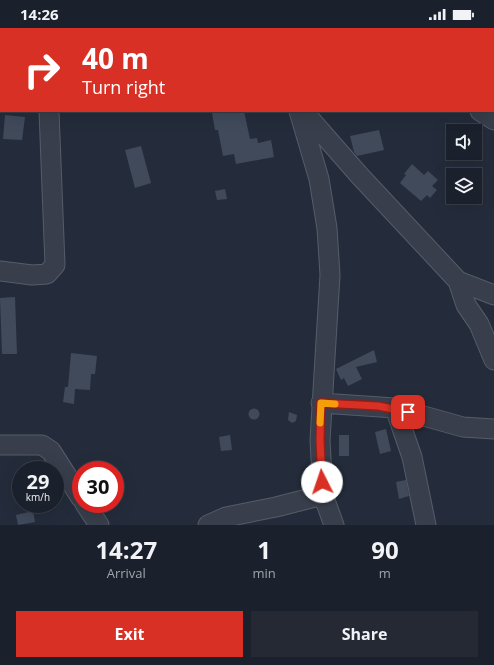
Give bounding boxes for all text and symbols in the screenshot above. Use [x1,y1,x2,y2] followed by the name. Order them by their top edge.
[20,4,59,24] text: 14:26
[82,39,149,77] text: 40 m
[16,44,68,96] icon: right
[82,75,165,99] text: Turn right
[446,124,482,204] map controls
[446,124,482,160] button: sound
[446,168,482,204] button: layers
[391,395,425,429] pin
[397,401,419,423] icon: arrive
[72,461,124,513] speed limit sign: 30
[301,461,343,503] position arrow
[27,468,49,495] text: 29
[26,490,50,504] text: km/h
[95,533,157,566] text: 14:27
[257,533,271,566] text: 1
[371,533,399,566] text: 90
[107,564,146,582] text: Arrival
[252,564,276,582] text: min
[379,564,391,582] text: m
[16,611,243,657] button: Exit
[251,611,478,657] button: Share

